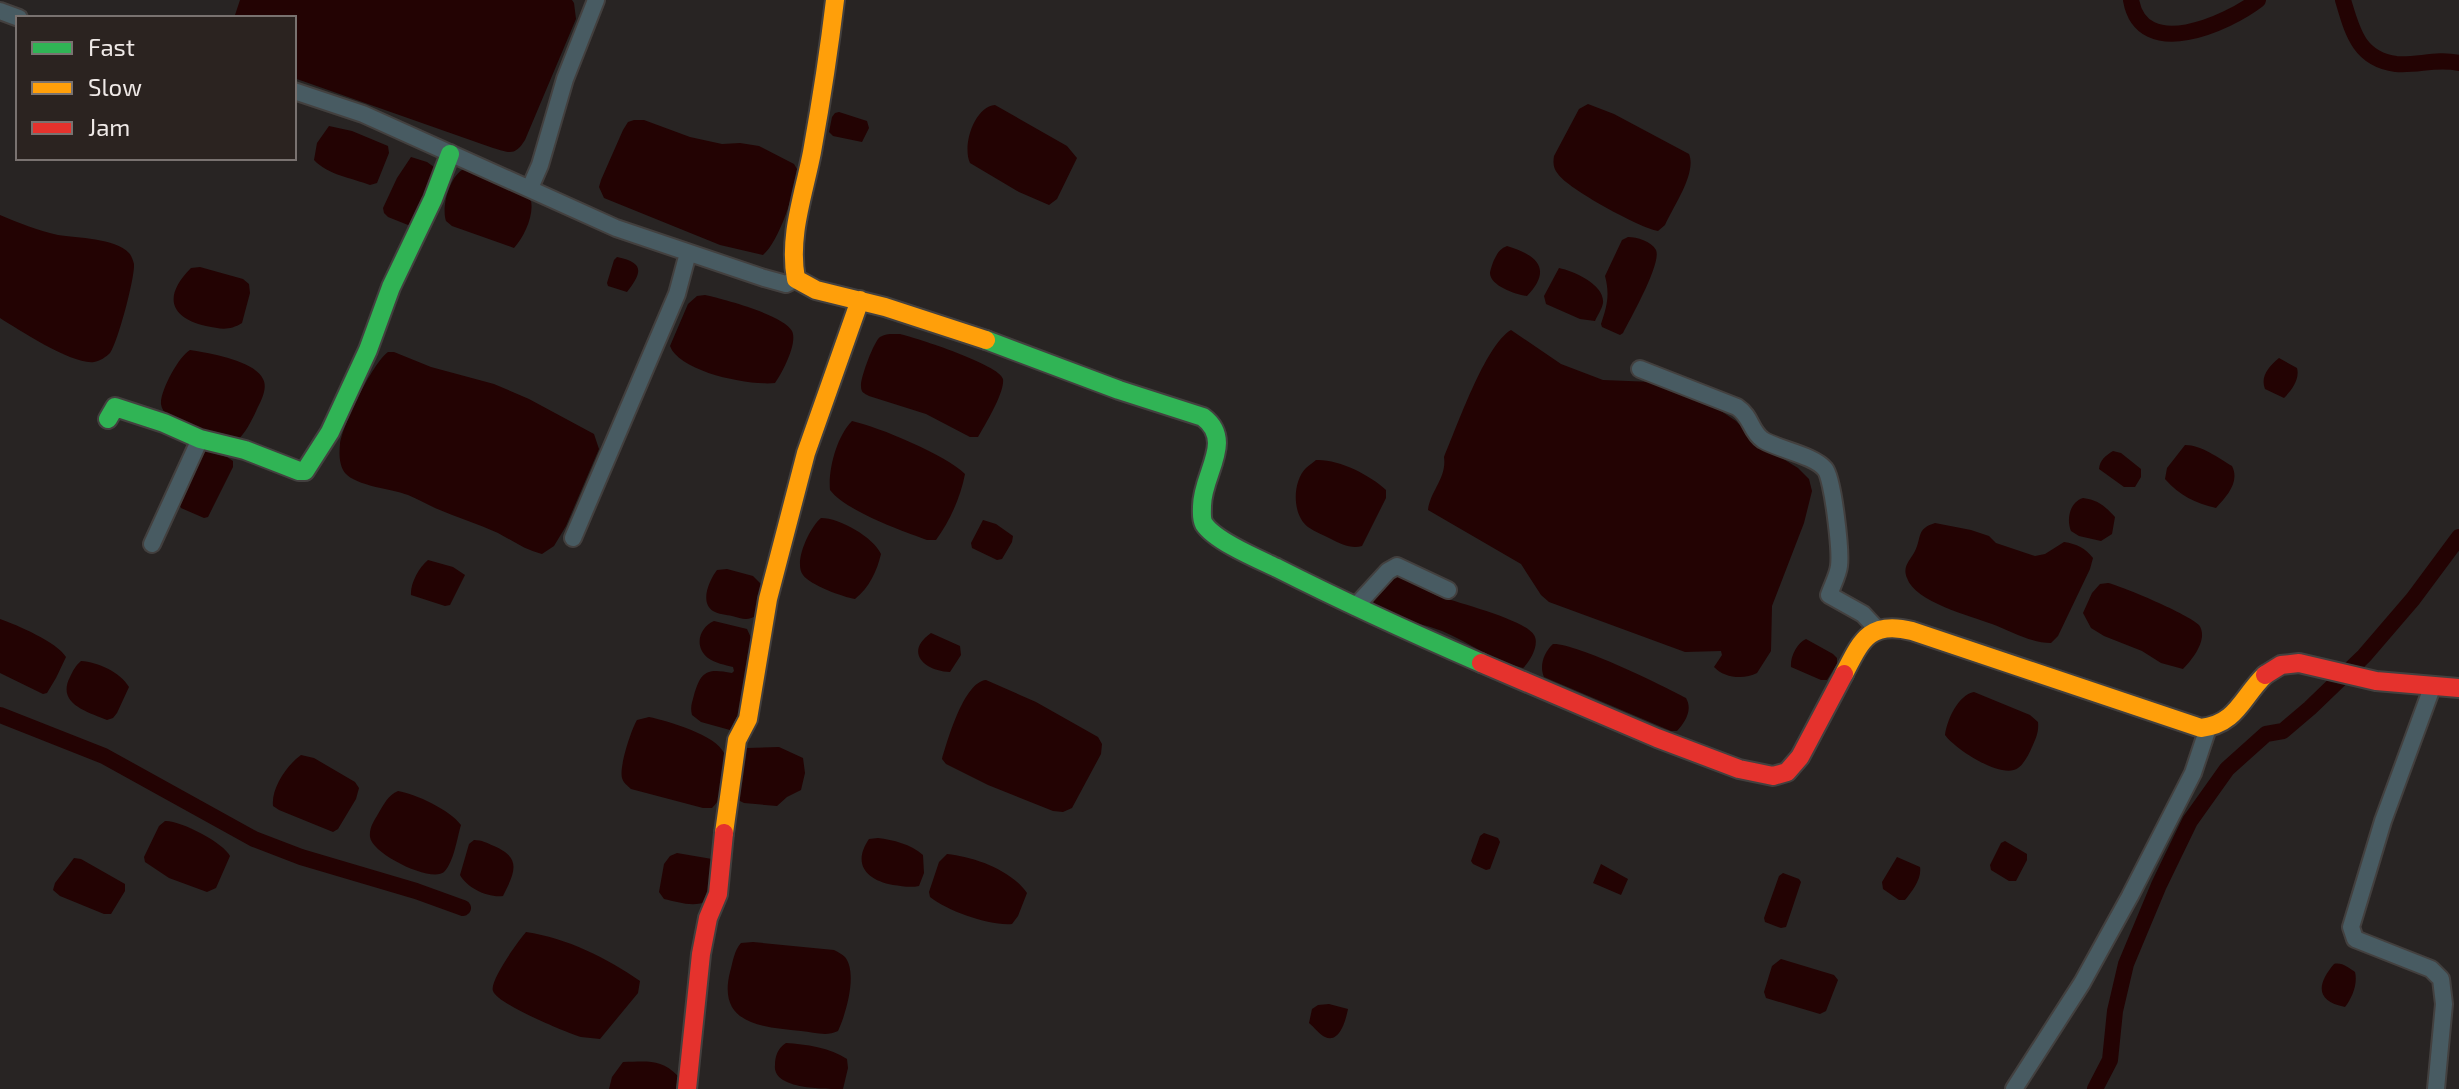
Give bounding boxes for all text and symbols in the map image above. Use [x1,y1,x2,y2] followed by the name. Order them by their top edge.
[16,16,296,160] legend
[88,32,135,61] text: Fast
[88,72,142,101] text: Slow
[88,112,130,141] text: Jam

